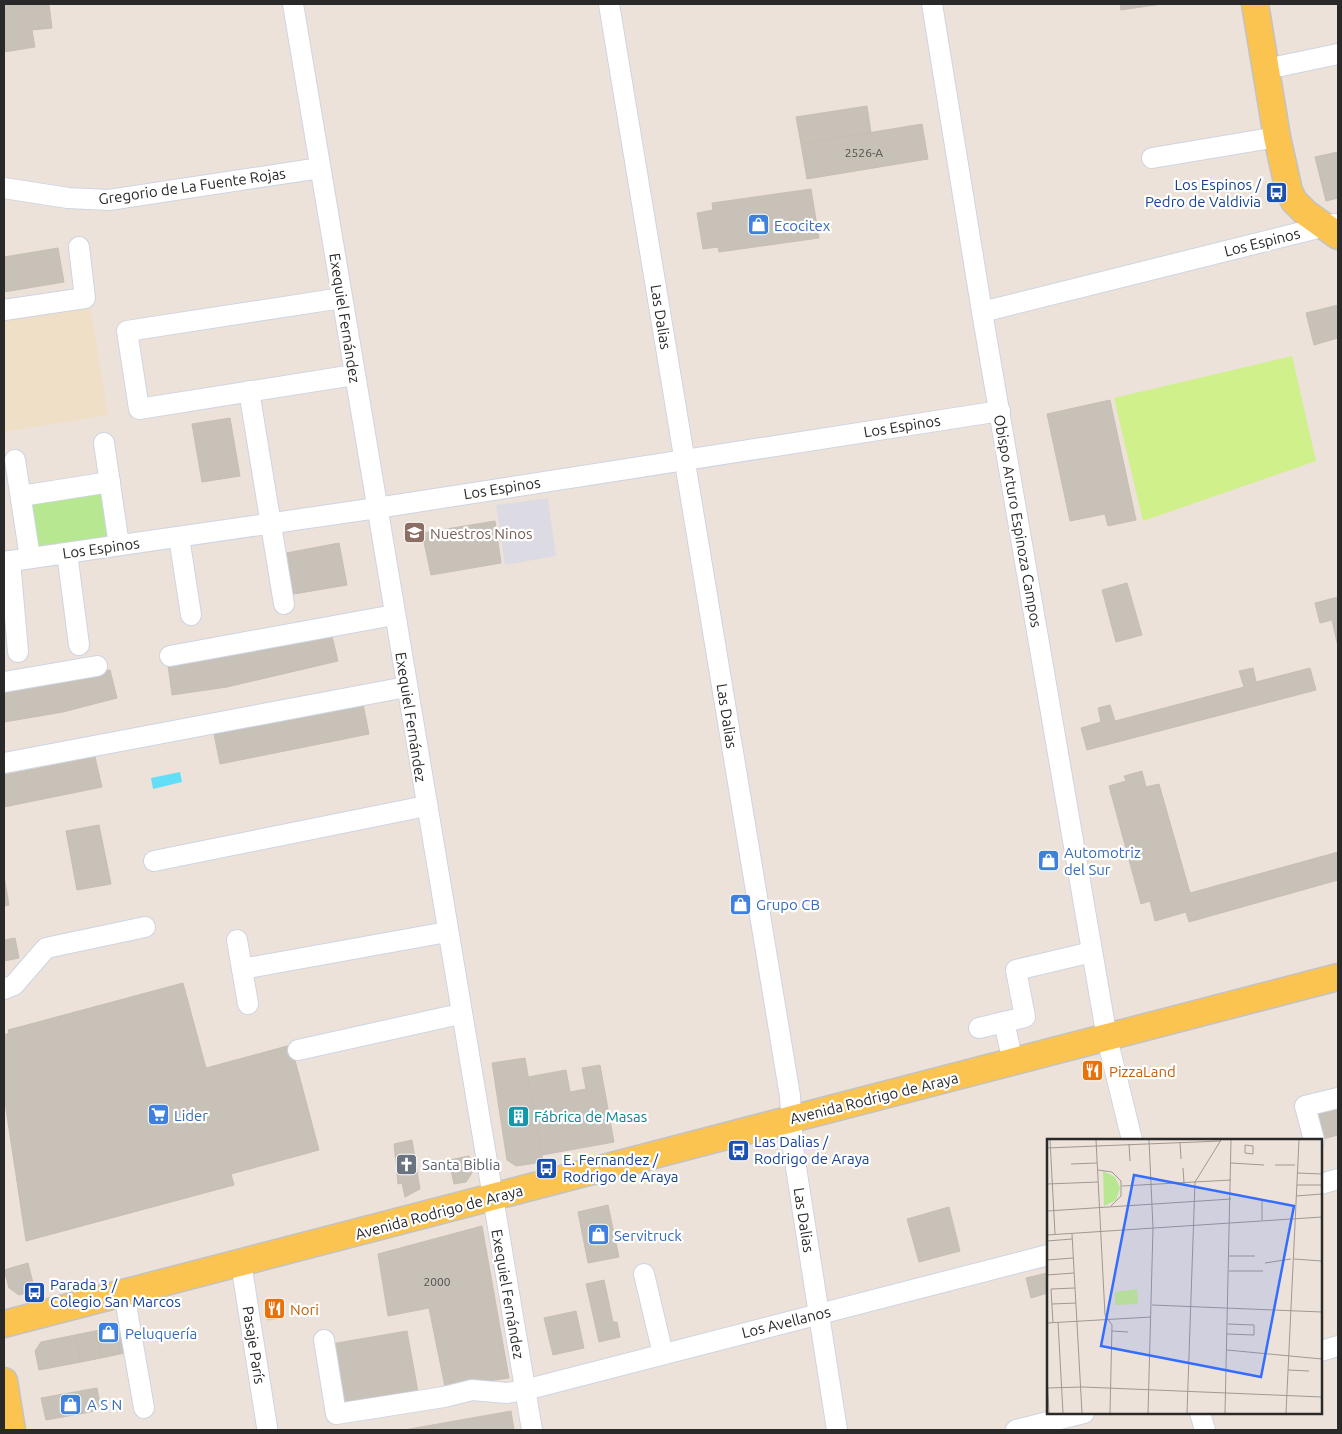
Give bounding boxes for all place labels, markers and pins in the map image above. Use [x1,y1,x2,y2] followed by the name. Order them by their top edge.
[1145,176,1261,210] place label: Los Espinos / Pedro de Valdivia
[1265,181,1289,205] bus stop icon: Los Espinos / Pedro de Valdivia
[746,213,770,237] shop icon: Ecocitex
[774,217,831,234] place label: Ecocitex
[402,521,426,545] school or university icon: Nuestros Ninos
[430,525,533,542] place label: Nuestros Ninos
[1064,844,1141,878] place label: Automotriz del Sur
[1036,849,1060,873] shop icon: Automotriz del Sur
[728,892,752,916] shop icon: Grupo CB
[756,896,820,913] place label: Grupo CB
[1081,1059,1105,1083] restaurant icon: PizzaLand
[1109,1063,1176,1080] place label: PizzaLand
[146,1103,170,1127] supermarket icon: Lider
[506,1104,530,1128] building icon: Fábrica de Masas
[174,1107,208,1124] place label: Lider
[534,1108,647,1125] place label: Fábrica de Masas
[754,1133,870,1167] place label: Las Dalias / Rodrigo de Araya
[726,1138,750,1162] bus stop icon: Las Dalias / Rodrigo de Araya
[563,1151,679,1185] place label: E. Fernandez / Rodrigo de Araya
[394,1152,418,1176] church icon: Santa Biblia
[422,1156,500,1173] place label: Santa Biblia
[535,1156,559,1180] bus stop icon: E. Fernandez / Rodrigo de Araya
[586,1223,610,1247] shop icon: Servitruck
[614,1227,682,1244] place label: Servitruck
[50,1276,181,1310] place label: Parada 3 / Colegio San Marcos
[22,1281,46,1305] bus stop icon: Parada 3 / Colegio San Marcos
[262,1297,286,1321] restaurant icon: Nori
[290,1301,319,1318] place label: Nori
[97,1321,121,1345] shop icon: Peluquería
[125,1325,197,1342] place label: Peluquería
[59,1392,83,1416] shop icon: A S N
[87,1396,122,1413] place label: A S N

